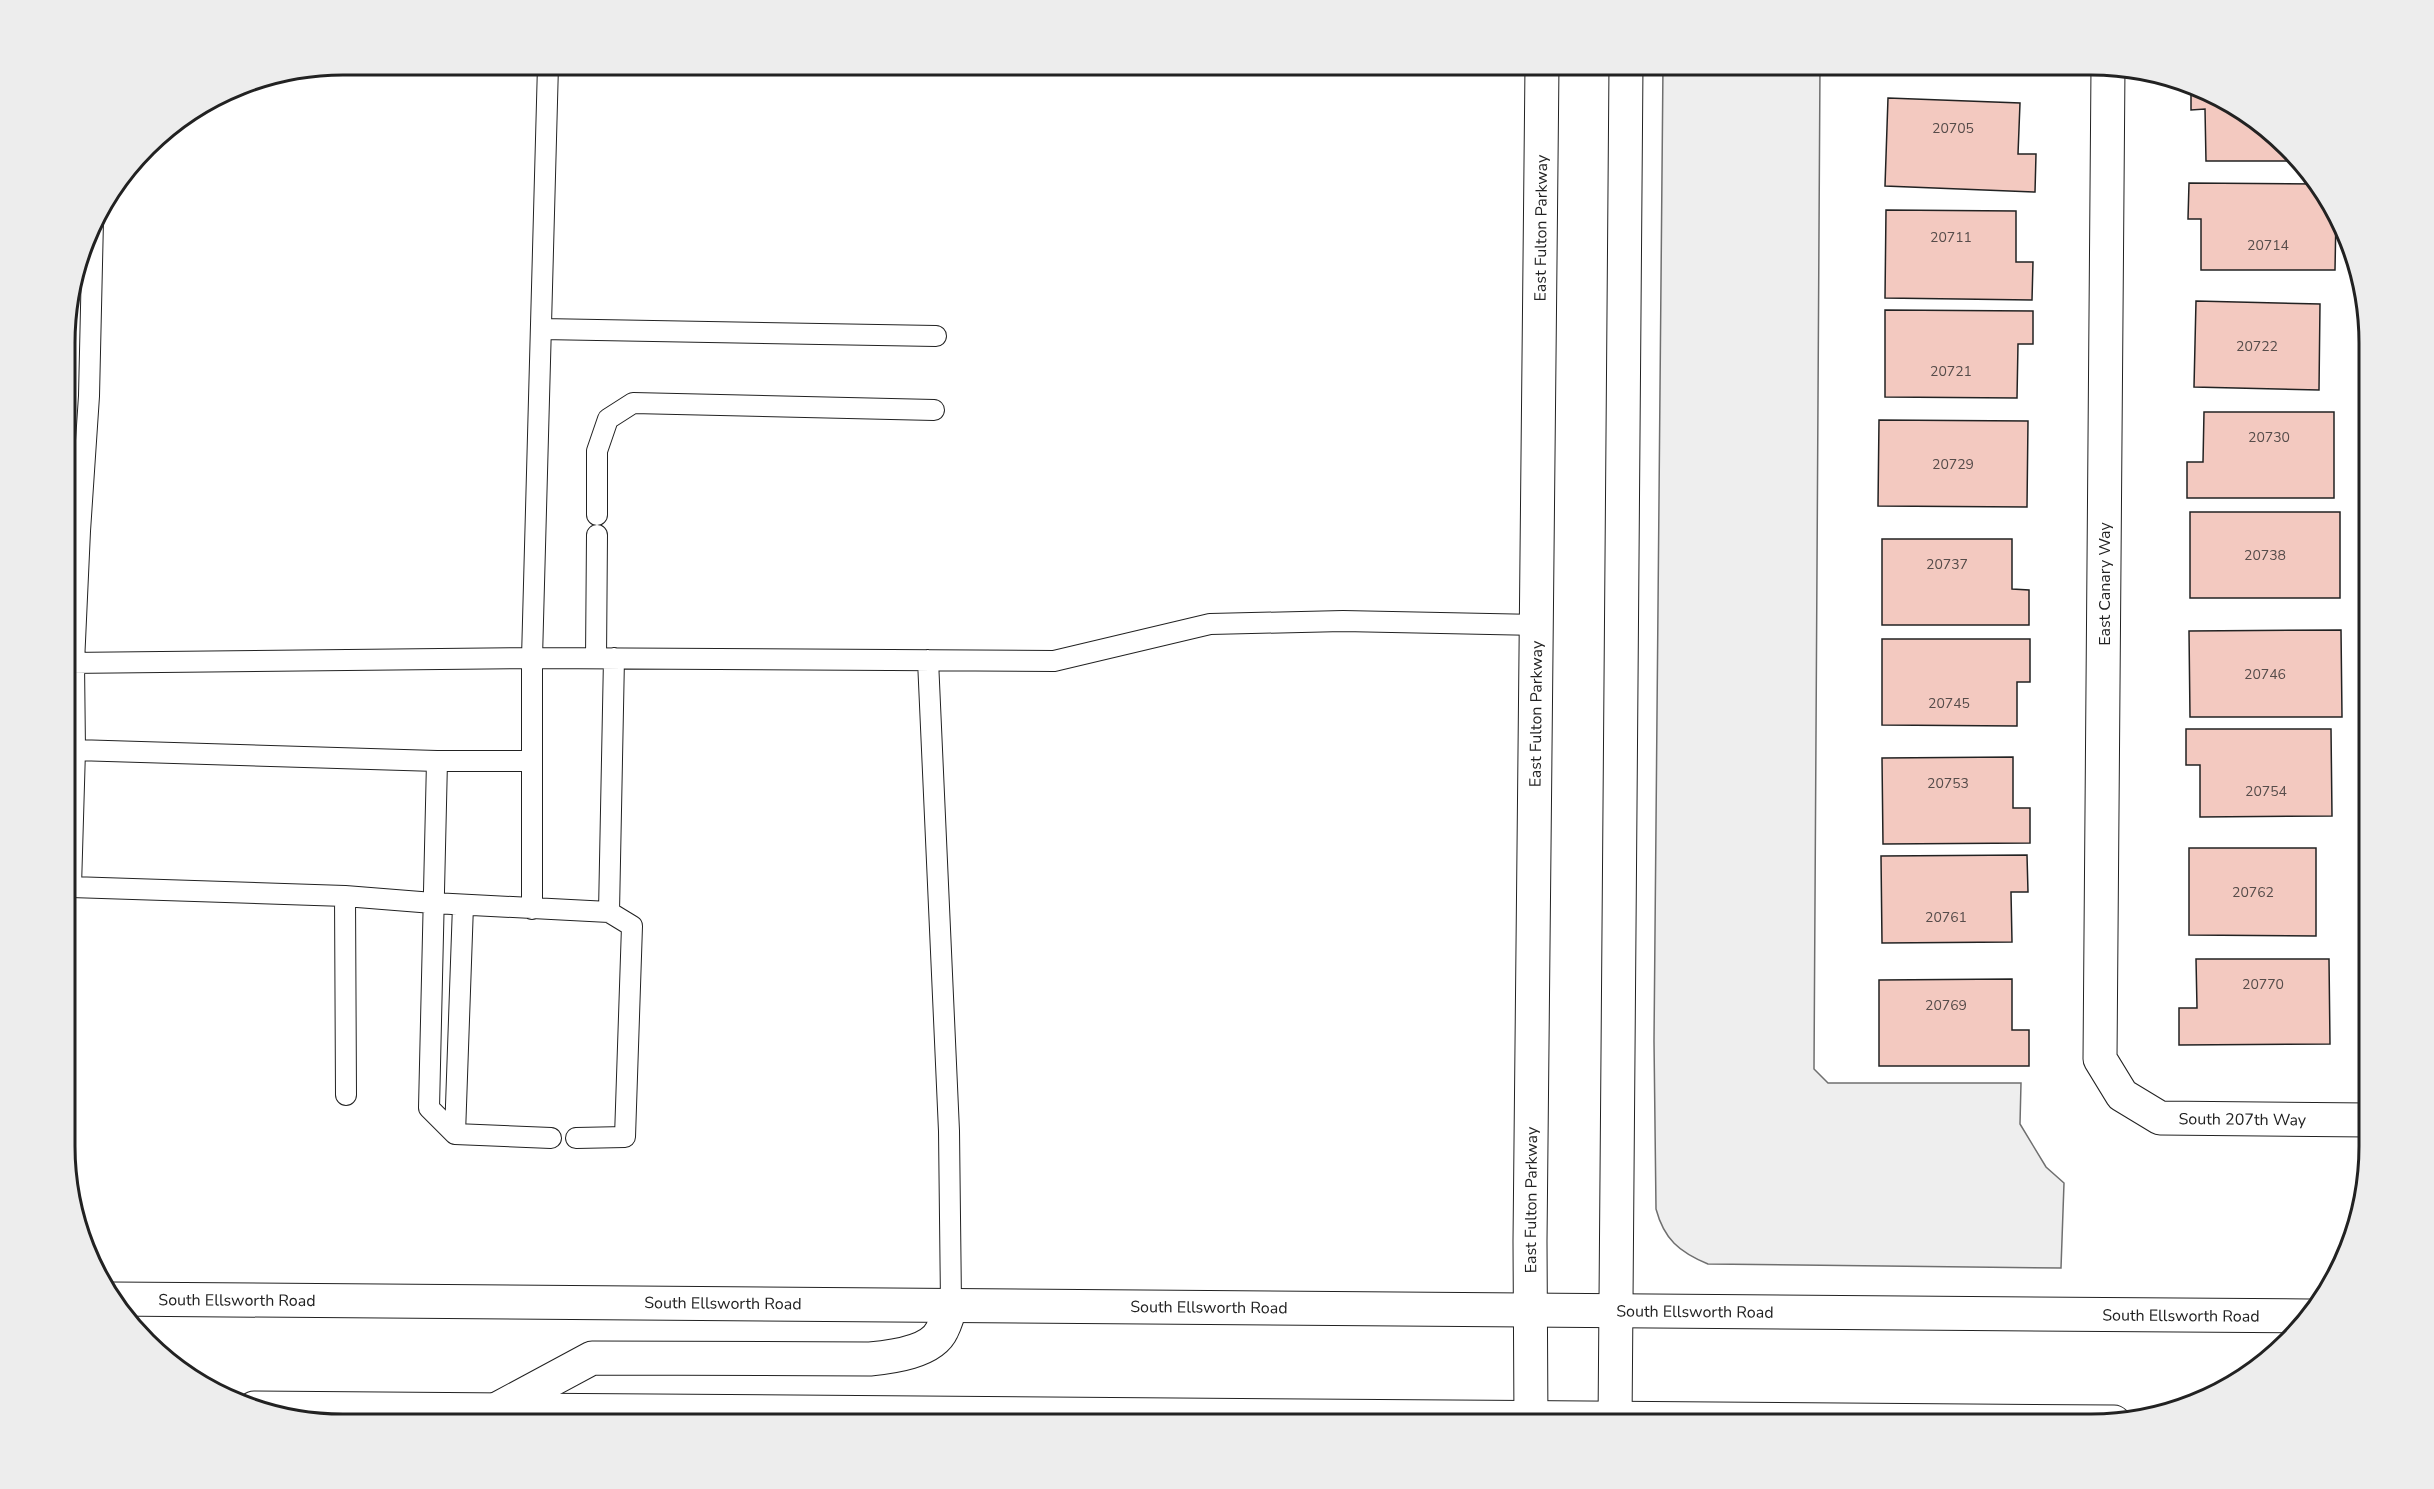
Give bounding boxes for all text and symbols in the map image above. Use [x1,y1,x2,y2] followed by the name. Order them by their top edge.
[1932,119,1974,138] house number: 20705
[1530,154,1553,301] street label: East Fulton Parkway
[1930,228,1972,247] house number: 20711
[2247,236,2289,255] house number: 20714
[2236,337,2278,356] house number: 20722
[1930,362,1972,381] house number: 20721
[2248,428,2290,447] house number: 20730
[1932,455,1974,474] house number: 20729
[2094,522,2116,646] street label: East Canary Way
[2244,546,2286,565] house number: 20738
[1926,555,1968,574] house number: 20737
[1525,640,1548,787] street label: East Fulton Parkway
[2244,665,2286,684] house number: 20746
[1928,694,1970,713] house number: 20745
[1927,774,1969,793] house number: 20753
[2245,782,2287,801] house number: 20754
[2232,883,2274,902] house number: 20762
[1925,908,1967,927] house number: 20761
[2242,975,2284,994] house number: 20770
[1925,996,1967,1015] house number: 20769
[2178,1108,2307,1131] street label: South 207th Way
[1520,1126,1543,1273] street label: East Fulton Parkway
[158,1289,316,1312] street label: South Ellsworth Road
[644,1292,802,1315] street label: South Ellsworth Road
[1130,1296,1288,1319] street label: South Ellsworth Road
[1616,1300,1774,1324] street label: South Ellsworth Road
[2102,1304,2260,1328] street label: South Ellsworth Road

